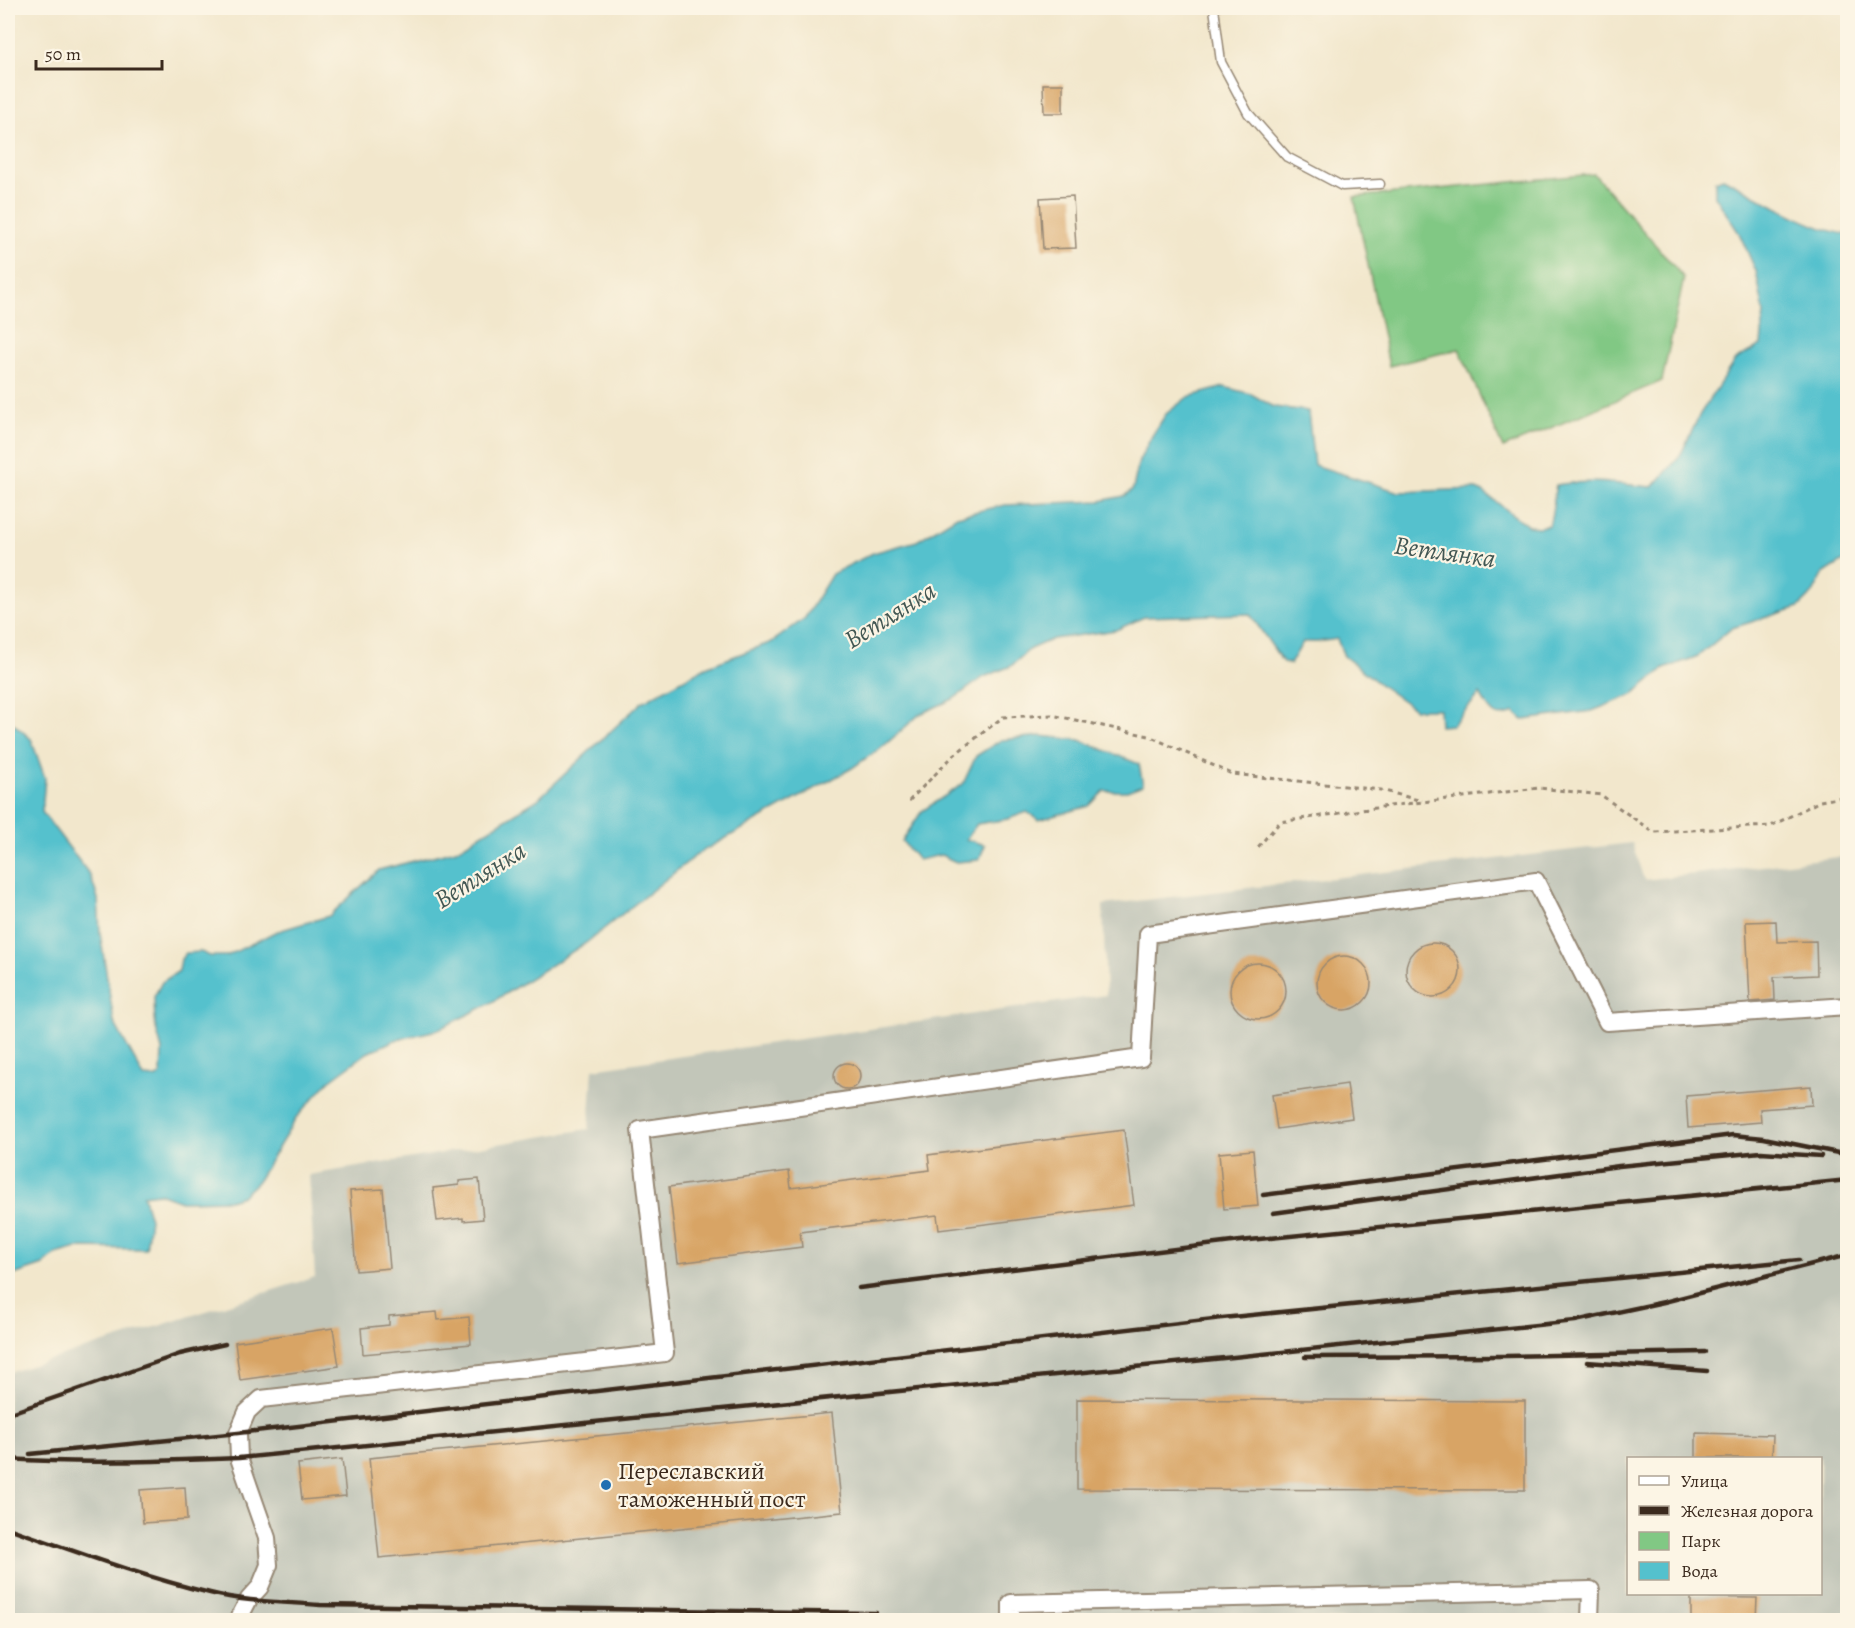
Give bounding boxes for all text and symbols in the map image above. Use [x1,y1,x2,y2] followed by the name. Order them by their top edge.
[36,33,162,71] scale bar
[45,42,81,66] text: 50 m
[1392,528,1498,576] water label: Ветлянка
[837,573,943,657] water label: Ветлянка
[427,833,533,917] water label: Ветлянка
[618,1455,806,1515] place label: Переславский таможенный пост
[1627,1457,1822,1595] legend
[1681,1469,1729,1493] text: Улица
[599,1478,613,1492] marker: Переславский таможенный пост
[1681,1499,1814,1523] text: Железная дорога
[1681,1529,1721,1553] text: Парк
[1681,1559,1719,1583] text: Вода

